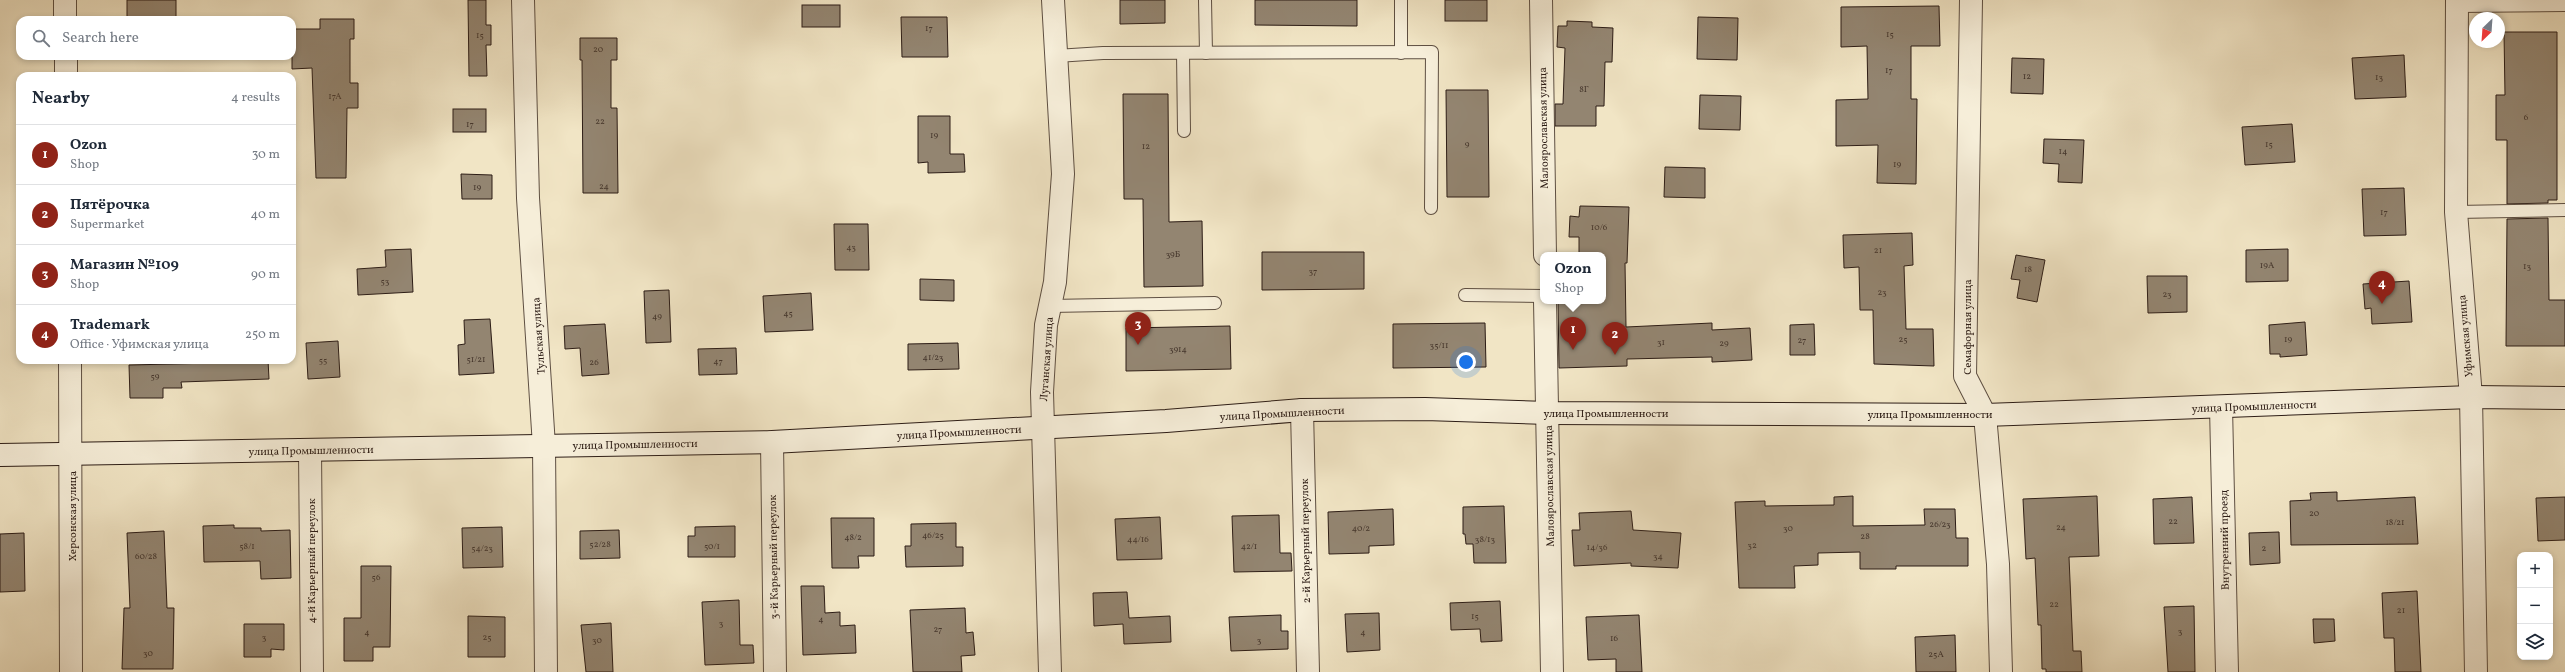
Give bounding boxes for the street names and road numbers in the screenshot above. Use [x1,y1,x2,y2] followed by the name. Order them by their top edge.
[1536,66,1553,189] street label: Малоярославская улица
[1961,279,1976,375] street label: Семафорная улица
[2455,294,2478,378] street label: Уфимская улица
[529,296,550,375] street label: Тульская улица
[1037,316,1058,402] street label: Луганская улица
[2191,398,2317,417] street label: улица Промышленности
[1219,404,1345,425] street label: улица Промышленности
[1543,407,1669,422] street label: улица Промышленности
[1867,408,1993,423] street label: улица Промышленности
[896,423,1022,444] street label: улица Промышленности
[1542,424,1559,547] street label: Малоярославская улица
[572,437,698,454] street label: улица Промышленности
[248,443,374,460] street label: улица Промышленности
[66,470,81,561] street label: Херсонская улица
[1298,478,1315,604] street label: 2-й Карьерный переулок
[2217,489,2234,590] street label: Внутренний проезд
[766,494,783,619] street label: 3-й Карьерный переулок
[305,498,320,624] street label: 4-й Карьерный переулок

